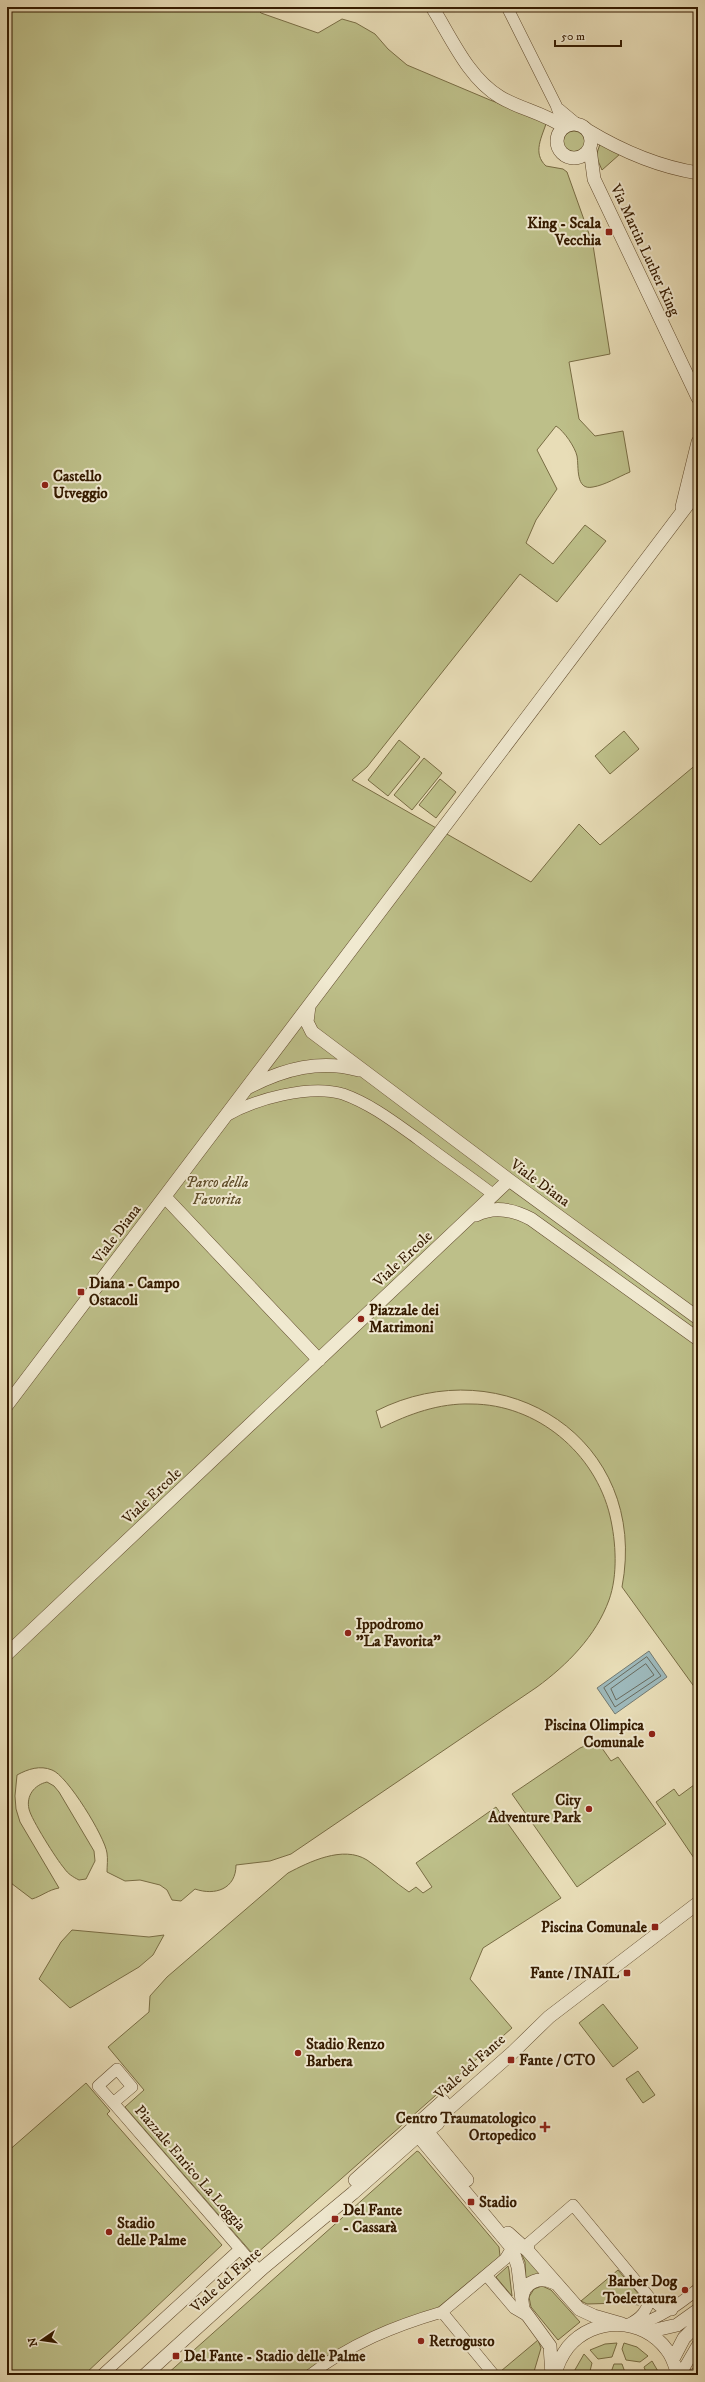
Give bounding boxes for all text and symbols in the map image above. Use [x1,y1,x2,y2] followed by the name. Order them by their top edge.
[555,22,621,48] scale bar
[561,29,585,44] text: 50 m
[606,180,684,320] street label: Via Martin Luther King
[527,214,602,250] place label: King - Scala Vecchia
[604,227,614,237] marker: King - Scala Vecchia
[53,467,108,503] place label: Castello Utveggio
[40,480,50,490] marker: Castello Utveggio
[506,1154,574,1211] street label: Viale Diana
[186,1173,248,1209] park label: Parco della Favorita
[88,1200,146,1268] street label: Viale Diana
[369,1227,437,1292] street label: Viale Ercole
[89,1274,180,1310] place label: Diana - Campo Ostacoli
[76,1287,86,1297] marker: Diana - Campo Ostacoli
[369,1301,439,1337] place label: Piazzale dei Matrimoni
[356,1314,366,1324] marker: Piazzale dei Matrimoni
[118,1464,186,1529] street label: Viale Ercole
[356,1615,441,1651] place label: Ippodromo "La Favorita"
[343,1628,353,1638] marker: Ippodromo "La Favorita"
[544,1716,645,1752] place label: Piscina Olimpica Comunale
[647,1729,657,1739] marker: Piscina Olimpica Comunale
[487,1791,582,1827] place label: City Adventure Park
[584,1804,594,1814] marker: City Adventure Park
[541,1918,648,1937] place label: Piscina Comunale
[650,1922,660,1932] marker: Piscina Comunale
[530,1964,619,1983] place label: Fante / INAIL
[622,1968,632,1978] marker: Fante / INAIL
[430,2030,509,2104] street label: Viale del Fante
[306,2035,385,2071] place label: Stadio Renzo Barbera
[293,2048,303,2058] marker: Stadio Renzo Barbera
[519,2051,596,2070] place label: Fante / CTO
[506,2055,516,2065] marker: Fante / CTO
[130,2101,250,2235] street label: Piazzale Enrico La Loggia
[396,2109,537,2145] place label: Centro Traumatologico Ortopedico
[539,2121,551,2133] marker: Centro Traumatologico Ortopedico
[479,2193,517,2212] place label: Stadio
[466,2197,476,2207] marker: Stadio
[343,2201,403,2237] place label: Del Fante - Cassarà
[117,2214,187,2250] place label: Stadio delle Palme
[330,2214,340,2224] marker: Del Fante - Cassarà
[104,2227,114,2237] marker: Stadio delle Palme
[186,2243,265,2317] street label: Viale del Fante
[602,2272,678,2308] place label: Barber Dog Toelettatura
[680,2285,690,2295] marker: Barber Dog Toelettatura
[22,2320,62,2360] north arrow
[429,2332,495,2351] place label: Retrogusto
[25,2336,41,2348] text: N
[416,2336,426,2346] marker: Retrogusto
[184,2347,366,2366] place label: Del Fante - Stadio delle Palme
[171,2351,181,2361] marker: Del Fante - Stadio delle Palme

